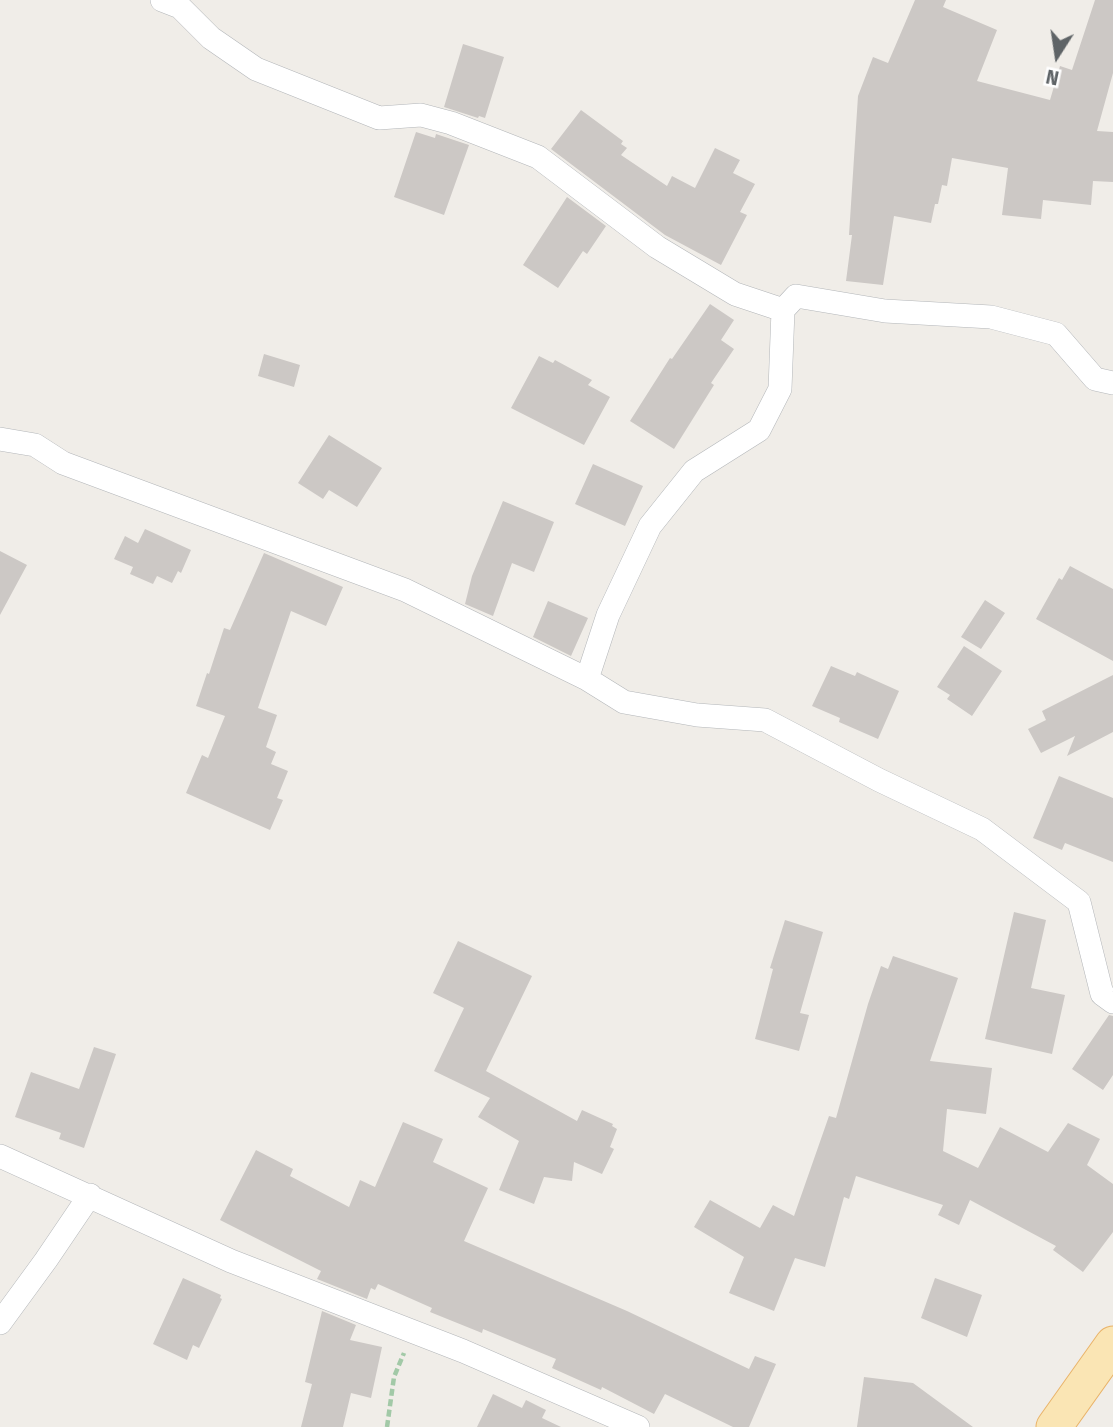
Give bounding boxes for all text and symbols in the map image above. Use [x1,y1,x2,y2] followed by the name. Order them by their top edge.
[1022,21,1092,91] north arrow
[1044,64,1061,90] text: N

